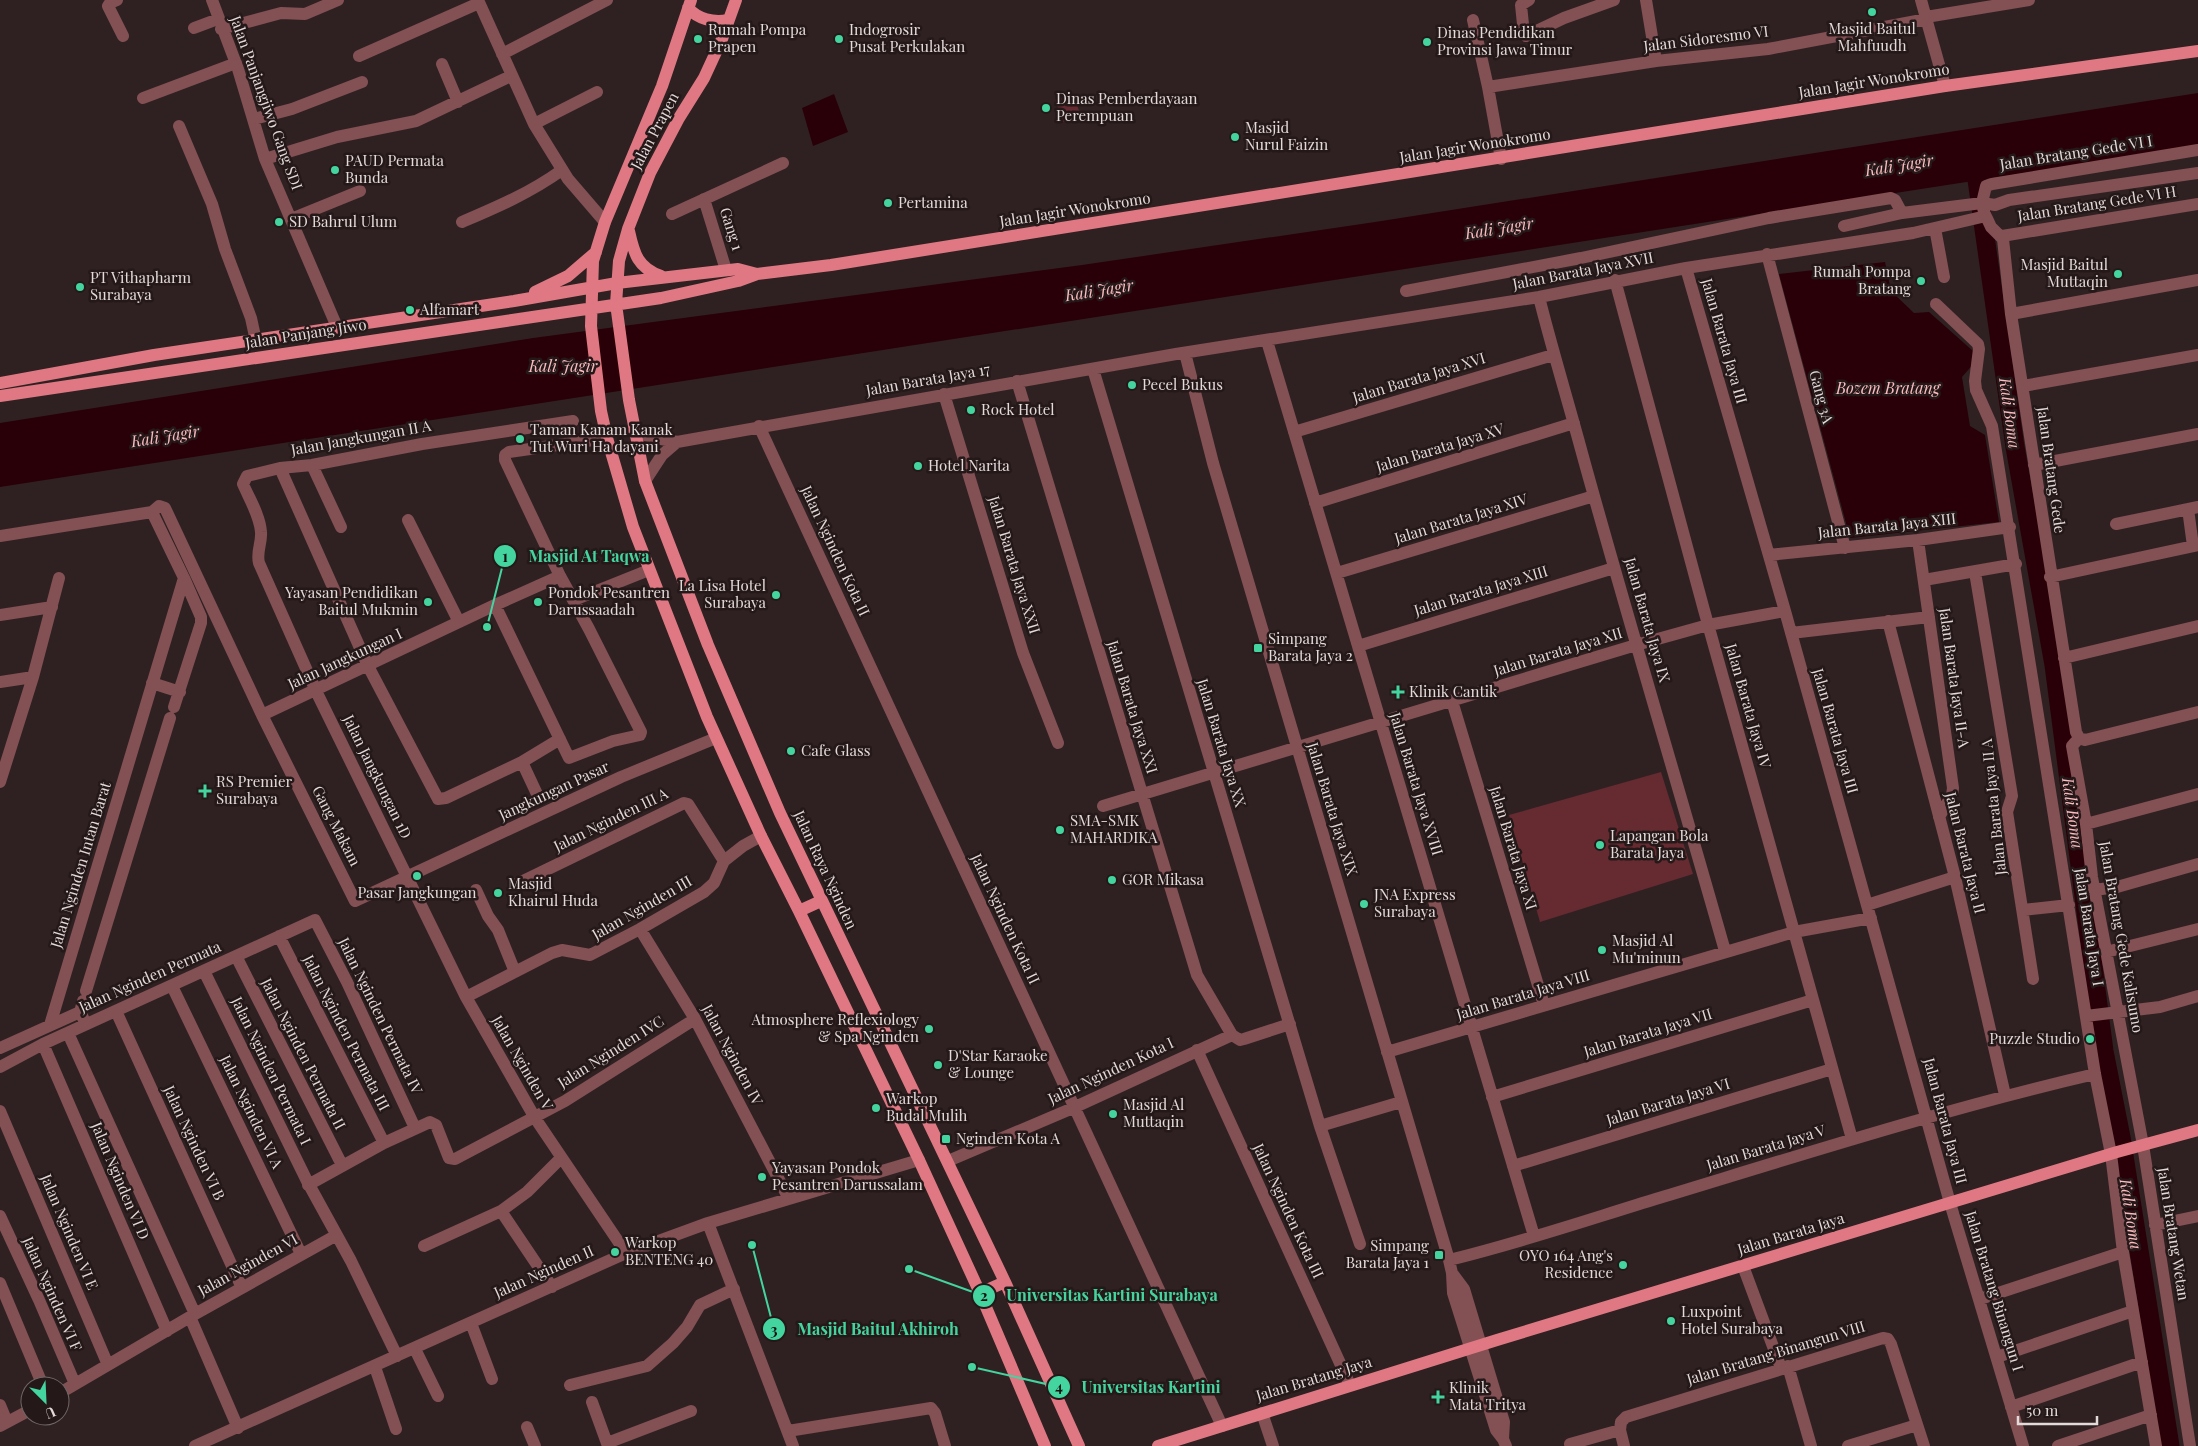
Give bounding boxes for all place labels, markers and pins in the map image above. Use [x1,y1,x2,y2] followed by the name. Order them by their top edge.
[1866,6,1878,18] marker: Masjid Baitul Mahfuudh
[1828,18,1916,55] place label: Masjid Baitul Mahfuudh
[708,19,807,56] place label: Rumah Pompa Prapen
[849,19,965,56] place label: Indogrosir Pusat Perkulakan
[1437,22,1573,59] place label: Dinas Pendidikan Provinsi Jawa Timur
[692,33,704,45] marker: Rumah Pompa Prapen
[833,33,845,45] marker: Indogrosir Pusat Perkulakan
[1421,36,1433,48] marker: Dinas Pendidikan Provinsi Jawa Timur
[1056,88,1198,125] place label: Dinas Pemberdayaan Perempuan
[1040,102,1052,114] marker: Dinas Pemberdayaan Perempuan
[1245,117,1328,154] place label: Masjid Nurul Faizin
[1229,131,1241,143] marker: Masjid Nurul Faizin
[345,150,444,187] place label: PAUD Permata Bunda
[329,164,341,176] marker: PAUD Permata Bunda
[898,192,968,212] place label: Pertamina
[882,197,894,209] marker: Pertamina
[289,211,398,231] place label: SD Bahrul Ulum
[273,216,285,228] marker: SD Bahrul Ulum
[2020,254,2108,291] place label: Masjid Baitul Muttaqin
[1813,261,1912,298] place label: Rumah Pompa Bratang
[90,267,192,304] place label: PT Vithapharm Surabaya
[2112,268,2124,280] marker: Masjid Baitul Muttaqin
[1915,275,1927,287] marker: Rumah Pompa Bratang
[74,281,86,293] marker: PT Vithapharm Surabaya
[419,299,480,319] place label: Alfamart
[404,304,416,316] marker: Alfamart
[1142,374,1223,394] place label: Pecel Bukus
[1126,379,1138,391] marker: Pecel Bukus
[981,399,1055,419] place label: Rock Hotel
[965,404,977,416] marker: Rock Hotel
[530,419,674,456] place label: Taman Kanam Kanak Tut Wuri Ha dayani
[514,433,526,445] marker: Taman Kanam Kanak Tut Wuri Ha dayani
[928,455,1010,475] place label: Hotel Narita
[912,460,924,472] marker: Hotel Narita
[493,541,660,572] callout: Masjid At Taqwa
[679,575,767,612] place label: La Lisa Hotel Surabaya
[284,582,418,619] place label: Yayasan Pendidikan Baitul Mukmin
[548,582,670,619] place label: Pondok Pesantren Darussaadah
[770,589,782,601] marker: La Lisa Hotel Surabaya
[422,596,434,608] marker: Yayasan Pendidikan Baitul Mukmin
[532,596,544,608] marker: Pondok Pesantren Darussaadah
[1268,628,1353,665] place label: Simpang Barata Jaya 2
[1252,642,1264,654] marker: Simpang Barata Jaya 2
[1409,681,1498,701] place label: Klinik Cantik
[1391,685,1405,699] marker: Klinik Cantik
[801,740,870,760] place label: Cafe Glass
[785,745,797,757] marker: Cafe Glass
[216,771,293,808] place label: RS Premier Surabaya
[198,784,212,798] marker: RS Premier Surabaya
[1070,810,1158,847] place label: SMA-SMK MAHARDIKA
[1054,824,1066,836] marker: SMA-SMK MAHARDIKA
[1610,825,1709,862] place label: Lapangan Bola Barata Jaya
[1594,839,1606,851] marker: Lapangan Bola Barata Jaya
[1122,869,1205,889] place label: GOR Mikasa
[411,870,423,882] marker: Pasar Jangkungan
[508,873,599,910] place label: Masjid Khairul Huda
[1106,874,1118,886] marker: GOR Mikasa
[357,882,477,902] place label: Pasar Jangkungan
[1373,884,1456,921] place label: JNA Express Surabaya
[492,887,504,899] marker: Masjid Khairul Huda
[1358,898,1370,910] marker: JNA Express Surabaya
[1612,930,1681,967] place label: Masjid Al Mu'minun
[1596,944,1608,956] marker: Masjid Al Mu'minun
[750,1009,919,1046] place label: Atmosphere Reflexiology & Spa Nginden
[923,1023,935,1035] marker: Atmosphere Reflexiology & Spa Nginden
[1989,1028,2080,1048] place label: Puzzle Studio
[2084,1033,2096,1045] marker: Puzzle Studio
[948,1045,1048,1082] place label: D'Star Karaoke & Lounge
[932,1059,944,1071] marker: D'Star Karaoke & Lounge
[885,1088,968,1125] place label: Warkop Budal Mulih
[1123,1094,1184,1131] place label: Masjid Al Muttaqin
[870,1102,882,1114] marker: Warkop Budal Mulih
[1107,1108,1119,1120] marker: Masjid Al Muttaqin
[956,1128,1060,1148] place label: Nginden Kota A
[940,1133,952,1145] marker: Nginden Kota A
[771,1157,924,1194] place label: Yayasan Pondok Pesantren Darussalam
[756,1171,768,1183] marker: Yayasan Pondok Pesantren Darussalam
[624,1232,713,1269] place label: Warkop BENTENG 40
[1346,1235,1429,1272] place label: Simpang Barata Jaya 1
[1519,1245,1613,1282] place label: OYO 164 Ang's Residence
[609,1246,621,1258] marker: Warkop BENTENG 40
[1433,1249,1445,1261] marker: Simpang Barata Jaya 1
[1617,1259,1629,1271] marker: OYO 164 Ang's Residence
[971,1280,1228,1311] callout: Universitas Kartini Surabaya
[1681,1301,1783,1338] place label: Luxpoint Hotel Surabaya
[762,1314,968,1345] callout: Masjid Baitul Akhiroh
[1665,1315,1677,1327] marker: Luxpoint Hotel Surabaya
[1046,1372,1230,1403] callout: Universitas Kartini
[1449,1377,1527,1414] place label: Klinik Mata Tritya
[1431,1390,1445,1404] marker: Klinik Mata Tritya

